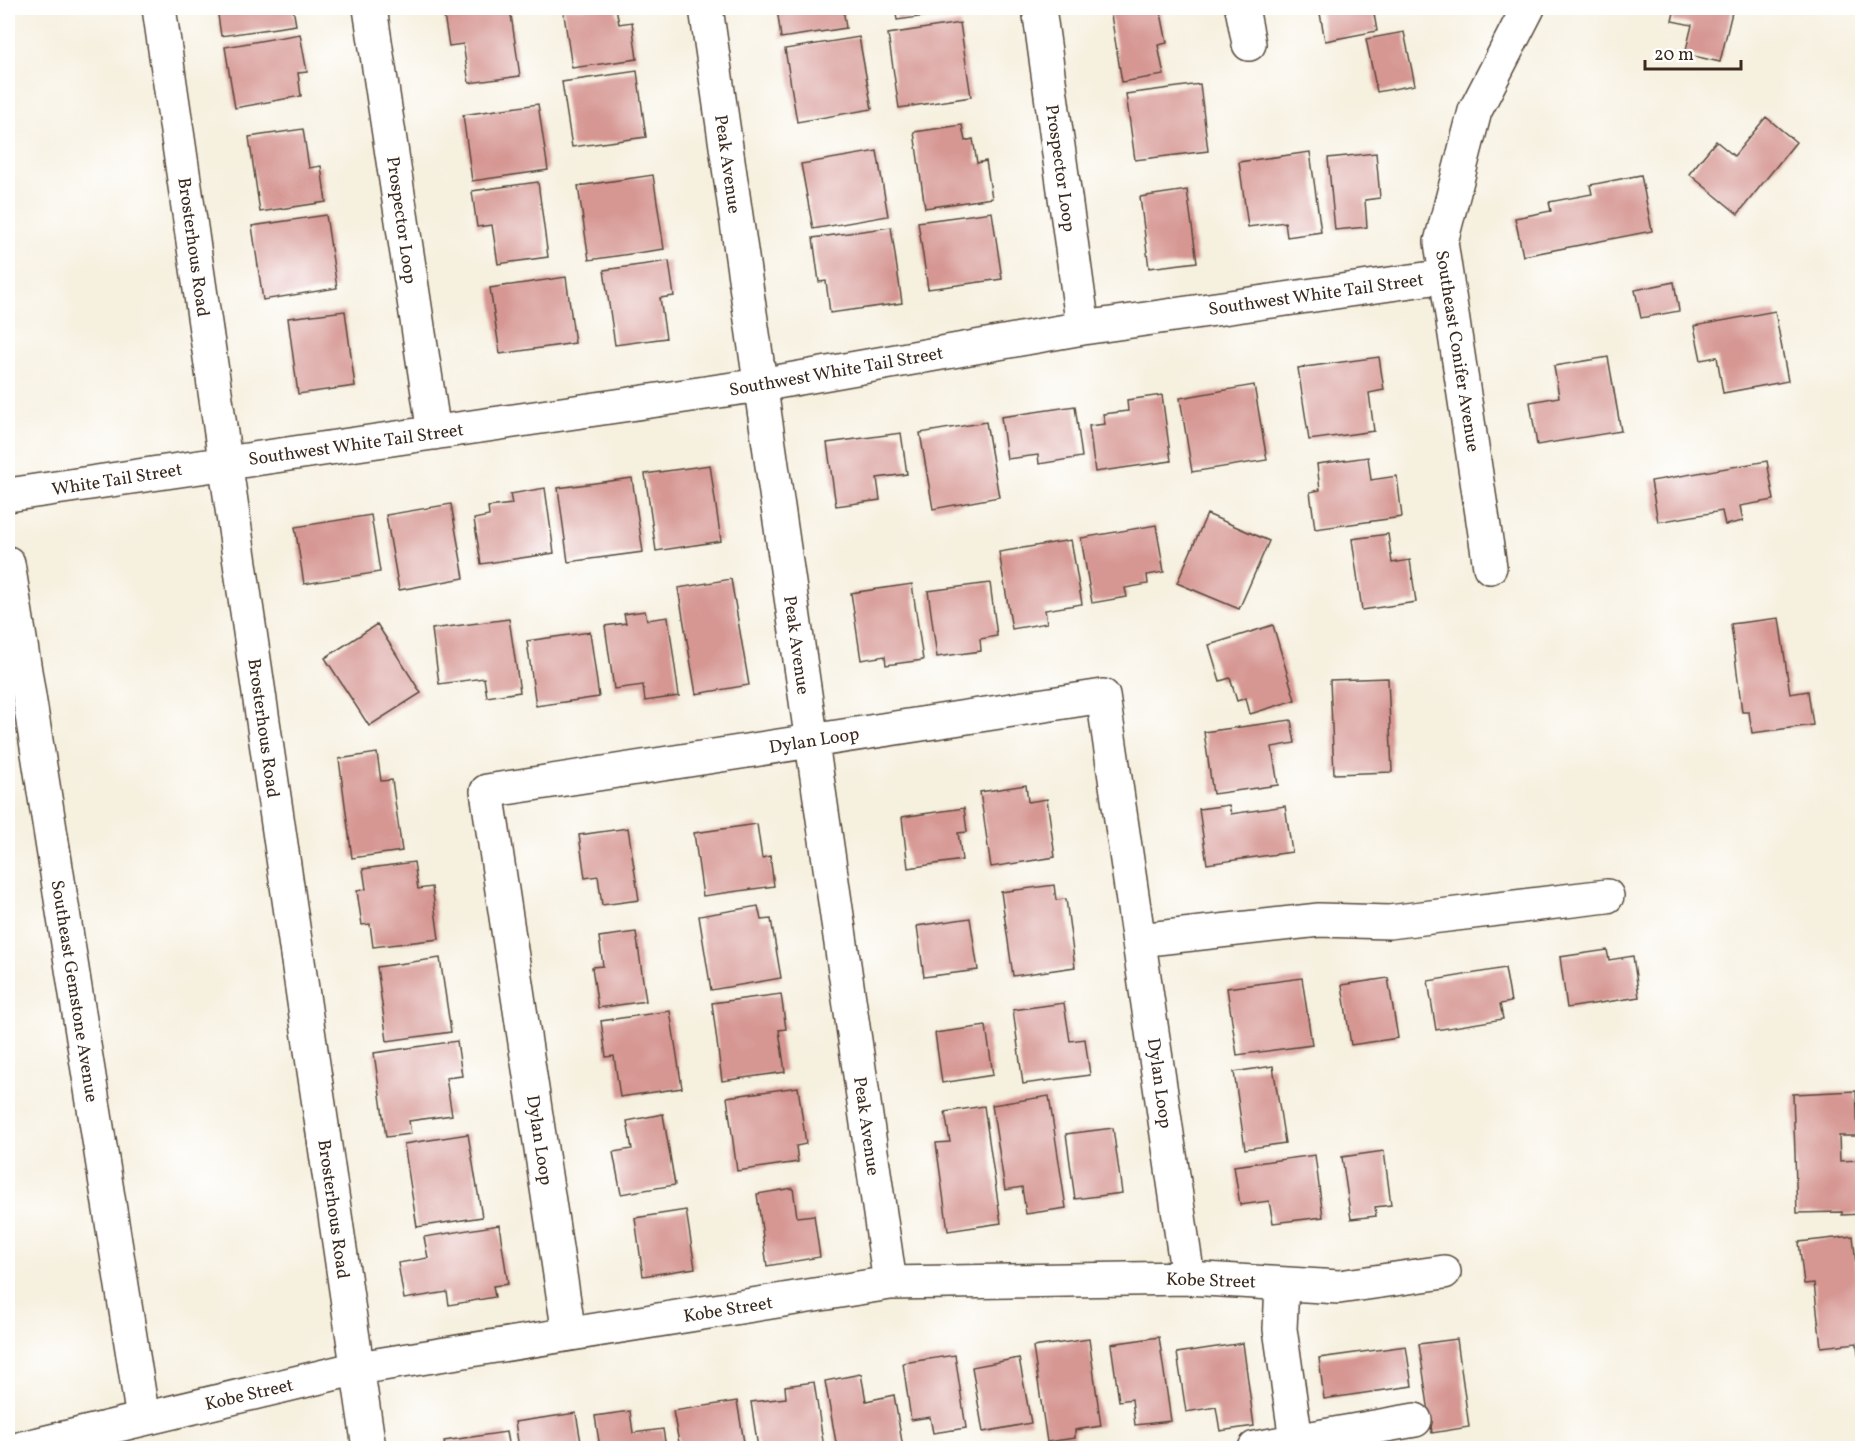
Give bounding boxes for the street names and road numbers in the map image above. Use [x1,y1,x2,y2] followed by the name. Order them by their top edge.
[1038,103,1081,234] street label: Prospector Loop
[707,113,746,215] street label: Peak Avenue
[379,155,422,286] street label: Prospector Loop
[170,176,215,319] street label: Brosterhous Road
[1428,249,1485,454] street label: Southeast Conifer Avenue
[1207,268,1425,323] street label: Southwest White Tail Street
[727,341,945,404] street label: Southwest White Tail Street
[247,418,465,473] street label: Southwest White Tail Street
[50,458,184,503] street label: White Tail Street
[776,594,815,696] street label: Peak Avenue
[240,657,285,800] street label: Brosterhous Road
[767,722,861,761] street label: Dylan Loop
[44,878,103,1104] street label: Southeast Gemstone Avenue
[1140,1036,1177,1130] street label: Dylan Loop
[846,1075,885,1177] street label: Peak Avenue
[519,1093,558,1187] street label: Dylan Loop
[310,1138,355,1281] street label: Brosterhous Road
[1166,1267,1256,1296] street label: Kobe Street
[682,1291,775,1330] street label: Kobe Street
[203,1373,296,1418] street label: Kobe Street

